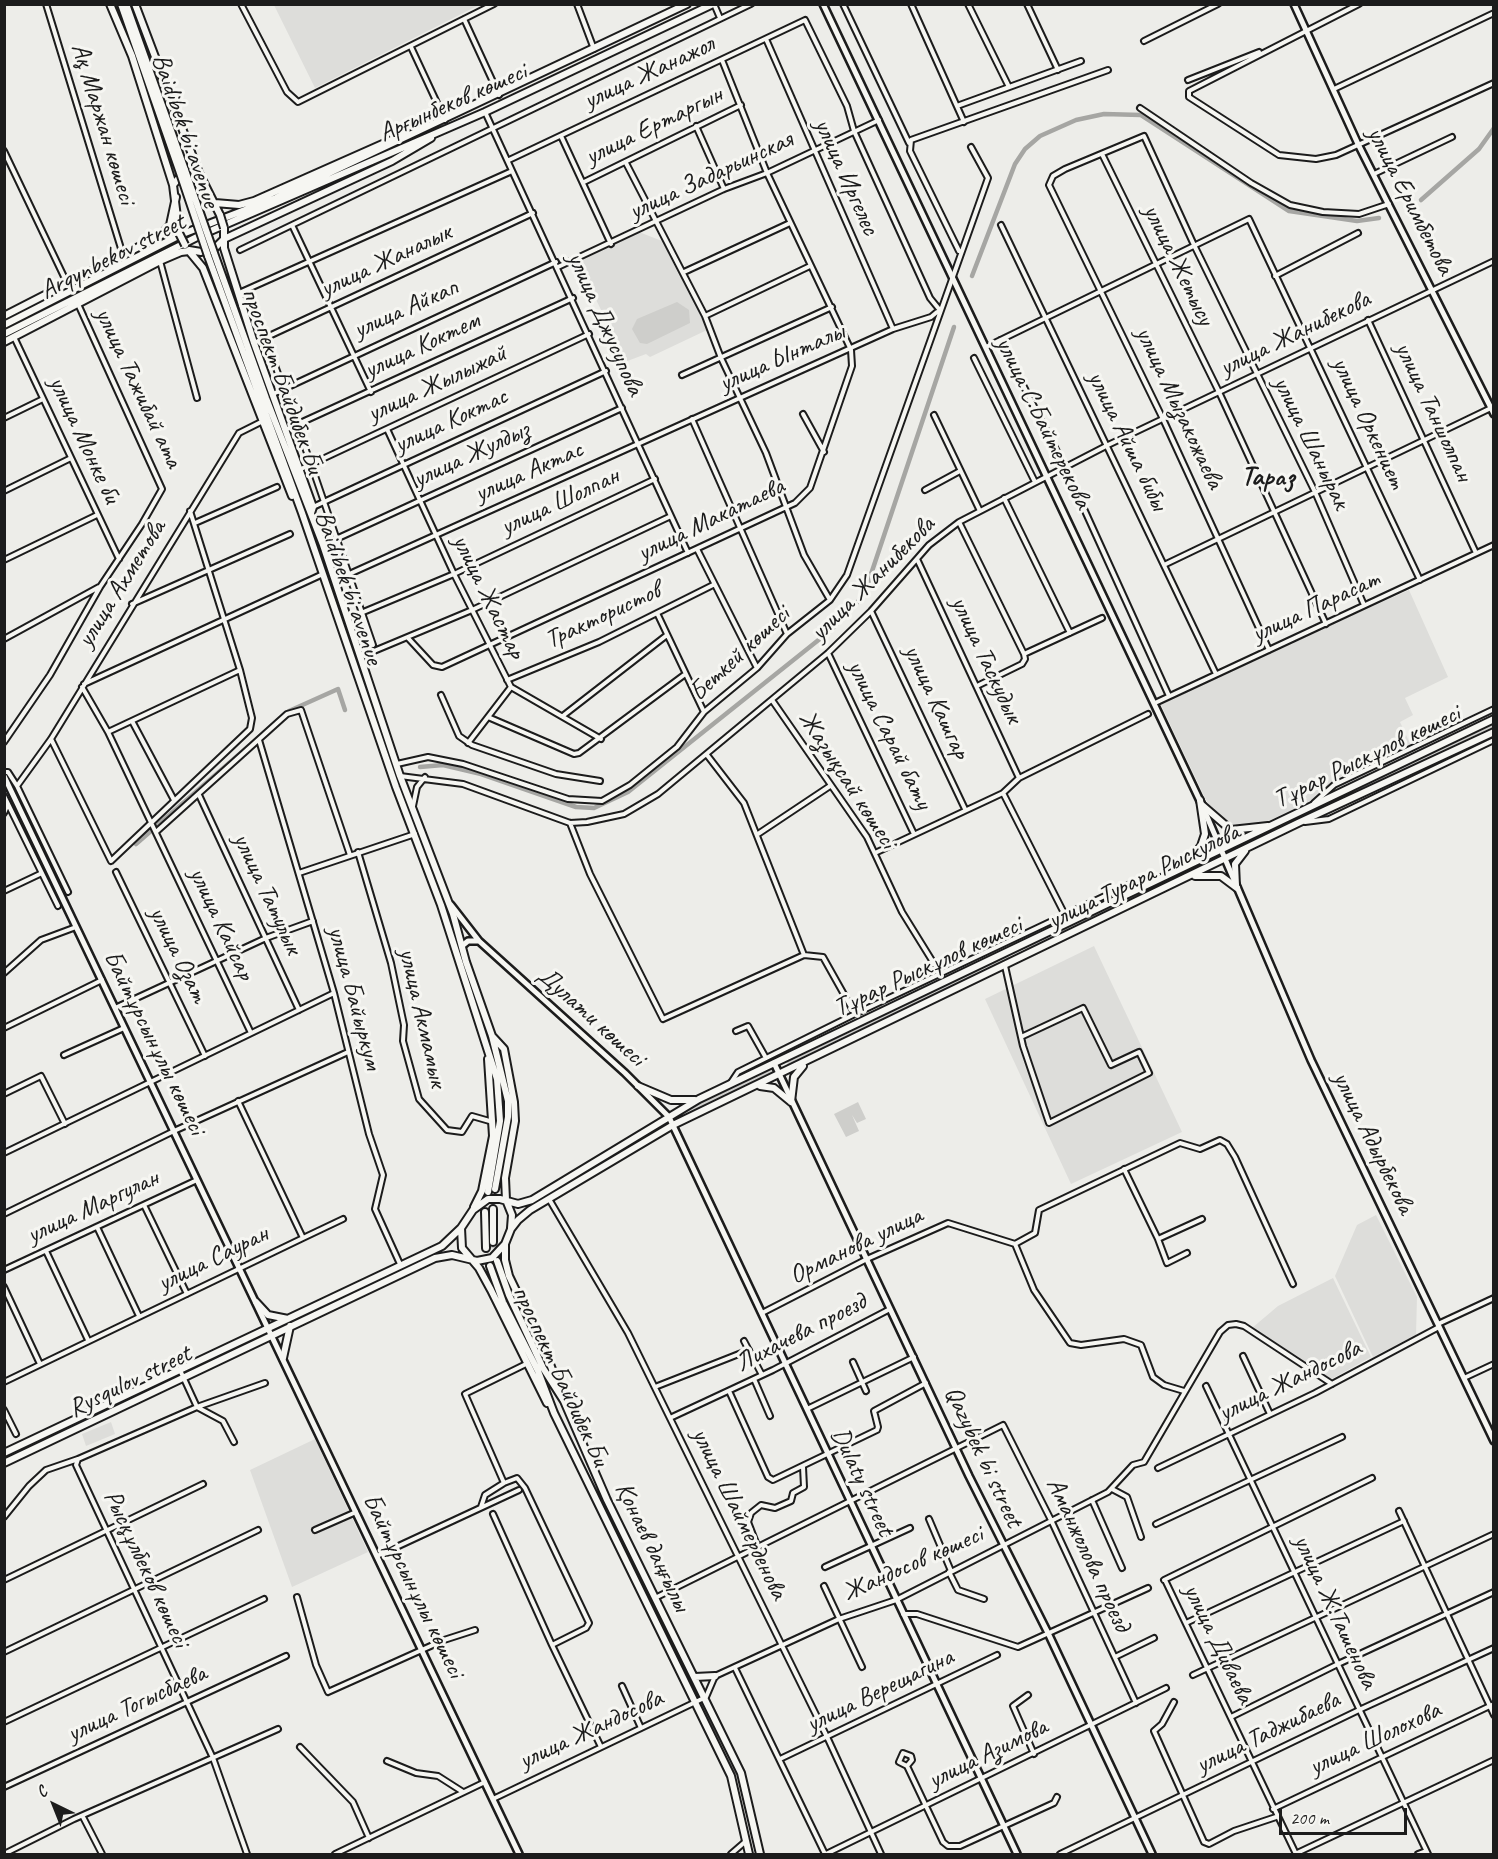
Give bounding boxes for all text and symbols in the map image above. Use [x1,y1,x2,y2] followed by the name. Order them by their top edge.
[579,29,719,117] street label: улица Жанажол
[64,40,142,208] street label: Ақ Маржан көшесі
[144,50,226,212] street label: Baidibek bi avenue
[374,56,532,150] street label: Арғынбеков көшесі
[580,79,728,173] street label: улица Ертаргын
[806,114,886,240] street label: улица Иргелес
[1359,122,1461,280] street label: улица Еримбетова
[624,124,798,228] street label: улица Задарьинская
[1135,199,1221,331] street label: улица Жетысу
[35,207,191,307] street label: Arqynbekov street
[315,217,457,305] street label: улица Жаналык
[559,247,651,401] street label: улица Джусупова
[349,272,463,346] street label: улица Айкап
[234,284,330,478] street label: проспект Байдибек Би
[1215,284,1375,384] street label: улица Жанибекова
[87,303,189,473] street label: улица Тажибай ата
[359,306,485,386] street label: улица Коктем
[714,316,850,400] street label: улица Ынталы
[1128,322,1230,494] street label: улица Мызакожаева
[988,332,1098,514] street label: улица С.Байтерекова
[1387,337,1479,487] street label: улица Таншолпан
[363,338,511,430] street label: улица Жылыжай
[1324,352,1412,494] street label: улица Оркениет
[1080,366,1174,516] street label: улица Айша бибы
[41,371,127,509] street label: улица Монке би
[1265,372,1357,514] street label: улица Шанырак
[389,381,513,461] street label: улица Коктас
[408,415,534,495] street label: улица Жулдыз
[470,434,588,510] street label: улица Актас
[496,461,624,543] street label: улица Шолпан
[1241,462,1295,494] district label: Тараз
[632,471,790,569] street label: улица Макатаева
[307,507,389,669] street label: Baidibek bi avenue
[804,510,942,648] street label: улица Жанибекова
[71,515,173,653] street label: улица Ахметова
[445,530,531,664] street label: улица Жастар
[1247,564,1385,650] street label: улица Парасат
[540,576,666,656] street label: Трактористов
[943,592,1029,728] street label: улица Таскудык
[683,599,797,709] street label: Беткей көшесі
[896,640,976,764] street label: улица Кашгар
[840,656,938,814] street label: улица Сарай бату
[1268,698,1466,816] street label: Тұрар Рыскұлов көшесі
[791,705,903,855] street label: Жазықсай көшесі
[1043,817,1245,937] street label: улица Турара Рыскулова
[225,828,309,960] street label: улица Татулык
[181,863,261,985] street label: улица Кайсар
[141,902,215,1008] street label: улица Озат
[829,910,1027,1024] street label: Тұрар Рыскұлов көшесі
[320,923,388,1073] street label: улица Байыркум
[391,945,453,1091] street label: улица Акмамык
[96,946,212,1140] street label: Байтұрсынұлы көшесі
[530,960,652,1074] street label: Дулати көшесі
[1325,1067,1421,1219] street label: улица Адырбекова
[22,1163,164,1251] street label: улица Маргулан
[784,1200,928,1292] street label: Орманова улица
[153,1219,273,1299] street label: улица Сауран
[504,1281,616,1471] street label: проспект Байдибек Би
[730,1287,872,1379] street label: Лихачева проезд
[1213,1333,1367,1429] street label: улица Жандосова
[64,1339,196,1425] street label: Rysqulov street
[937,1382,1029,1532] street label: Qazybek bi street
[684,1423,794,1605] street label: улица Шаймерденова
[823,1423,901,1541] street label: Dulaty street
[1039,1473,1137,1637] street label: Аманжолова проезд
[607,1477,697,1617] street label: Қонаев даңғылы
[96,1485,196,1653] street label: Рысқұлбеков көшесі
[355,1489,471,1683] street label: Байтұрсынұлы көшесі
[838,1519,988,1609] street label: Жандосов көшесі
[1286,1530,1384,1694] street label: улица Ж.Ташенова
[1176,1579,1260,1709] street label: улица Диваева
[801,1642,959,1740] street label: улица Верещагина
[62,1658,212,1750] street label: улица Тогысбаева
[514,1683,668,1777] street label: улица Жандосова
[1191,1685,1345,1781] street label: улица Таджибаева
[1304,1695,1446,1783] street label: улица Шолохова
[923,1712,1053,1796] street label: улица Азимова
[24,1775,84,1835] north arrow
[32,1782,51,1802] text: С
[1282,1796,1410,1834] scale bar
[1290,1807,1329,1829] text: 200 m

